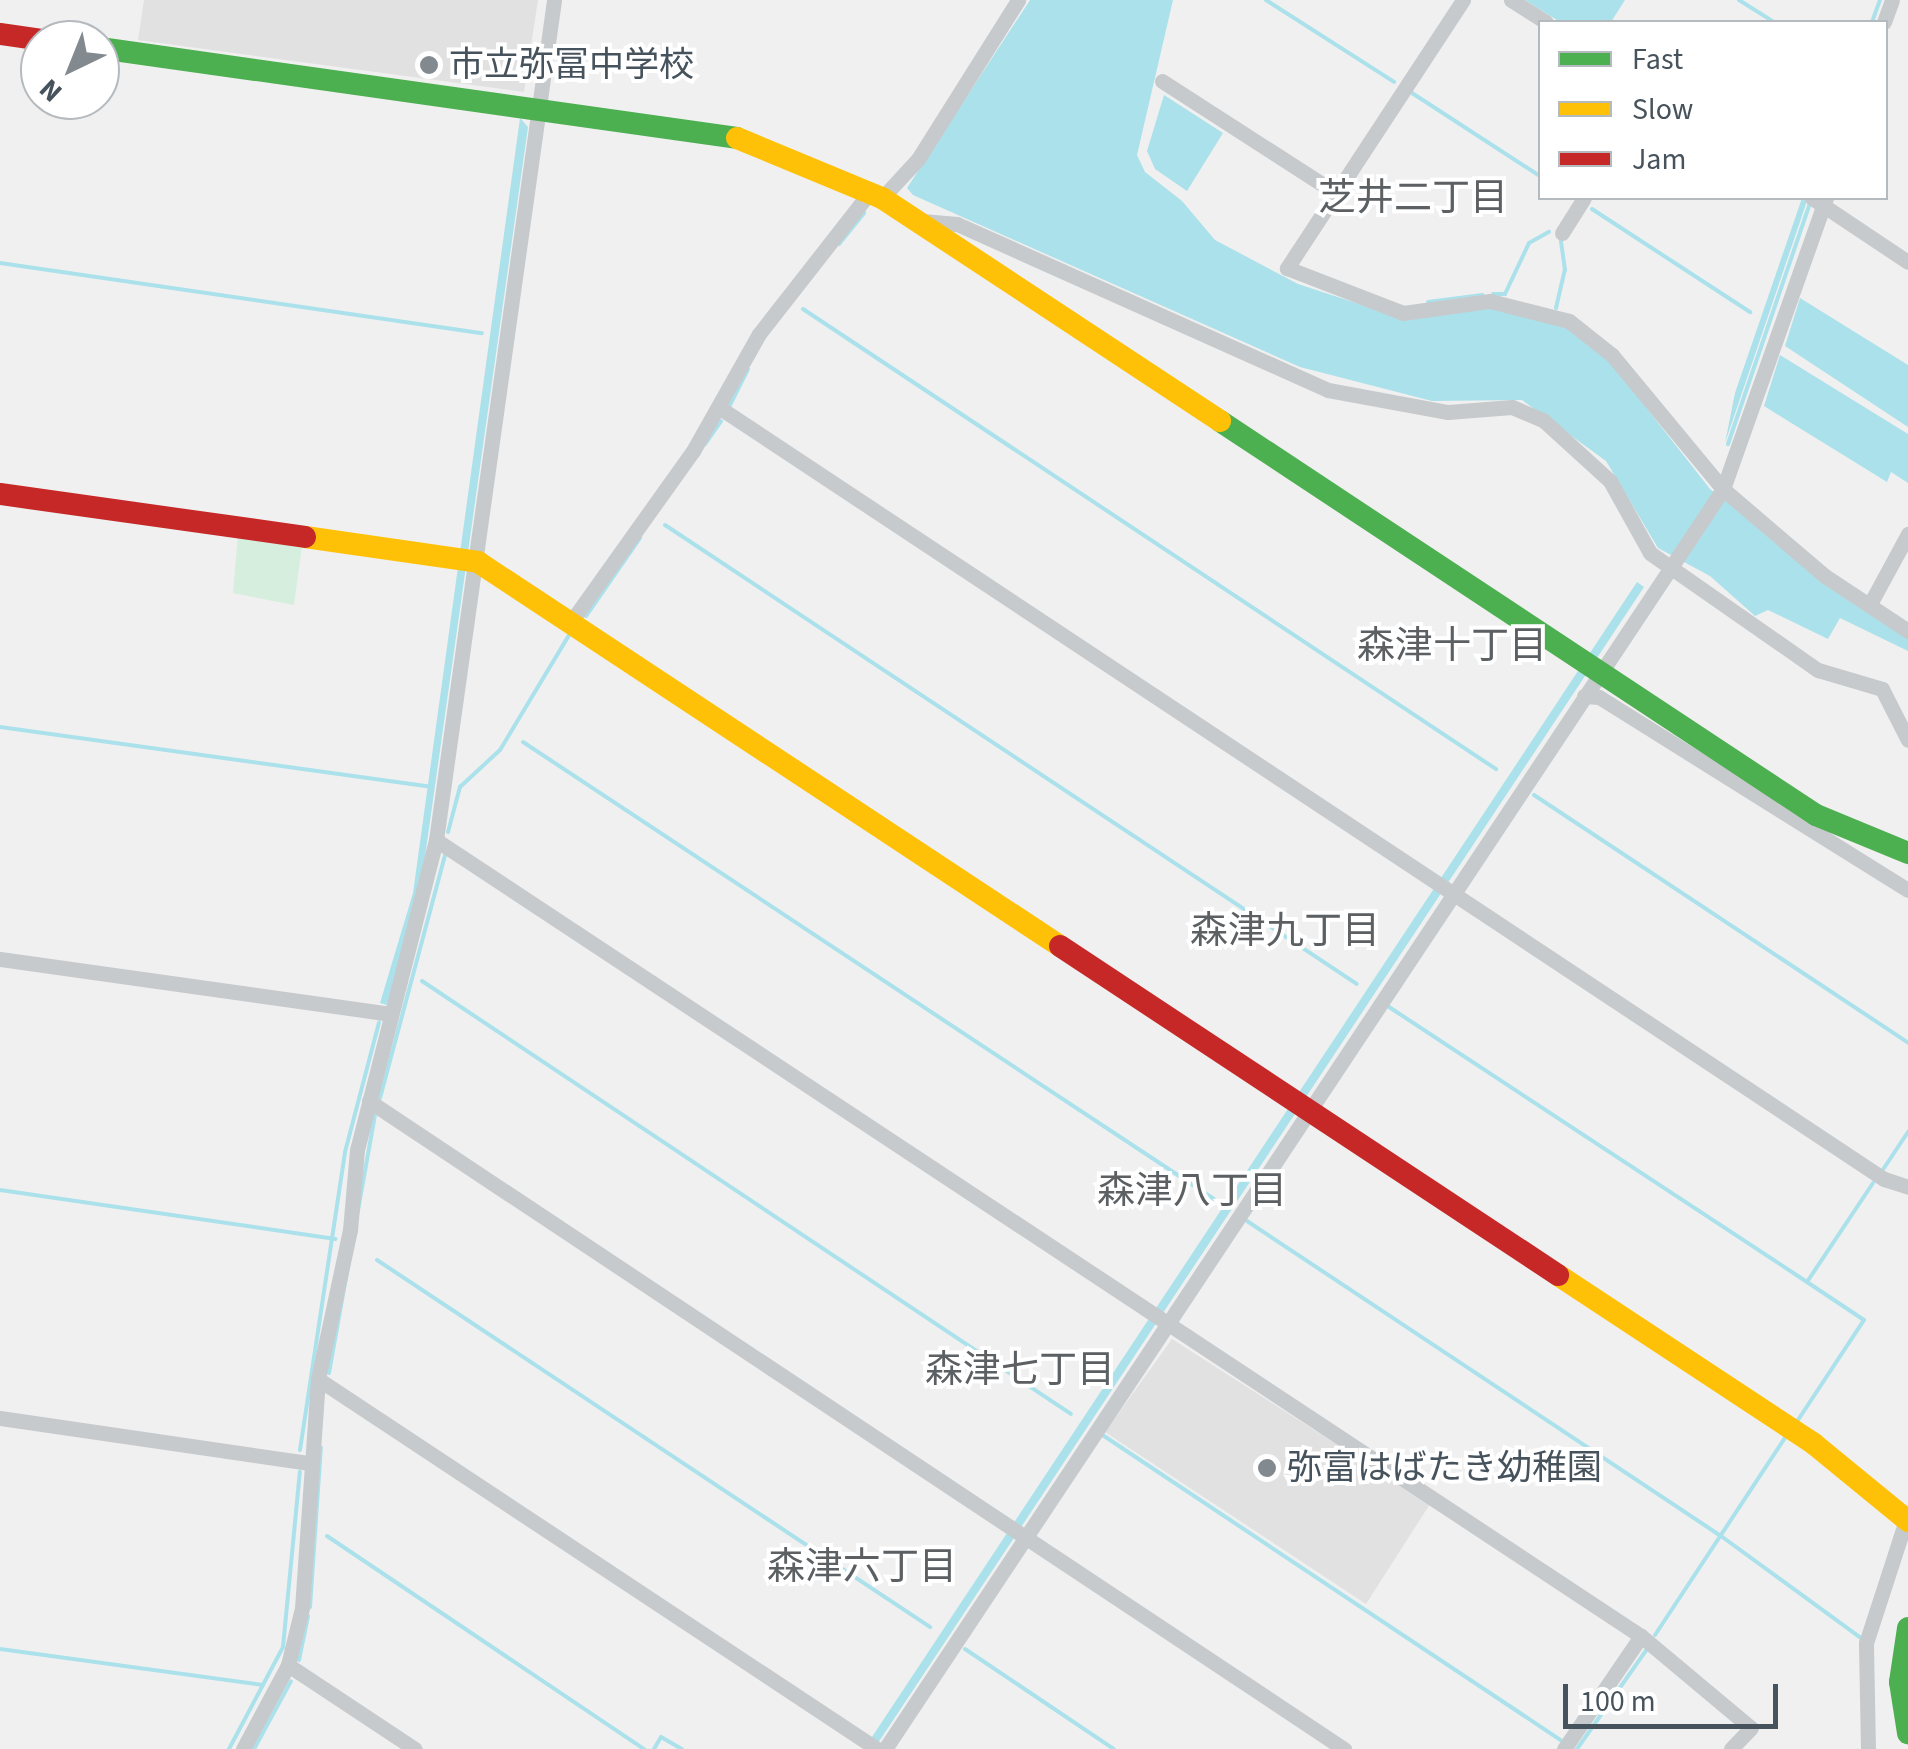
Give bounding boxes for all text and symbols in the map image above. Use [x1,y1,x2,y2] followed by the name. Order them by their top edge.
[20,20,120,120] north arrow
[1538,20,1888,200] legend
[1632,38,1683,81] text: Fast
[449,44,694,86] place label: 市立弥冨中学校
[418,54,440,76] marker: 市立弥冨中学校
[30,69,71,111] text: N
[1632,88,1693,131] text: Slow
[1632,138,1686,181] text: Jam
[1318,176,1508,222] district label: 芝井二丁目
[1357,624,1547,670] district label: 森津十丁目
[1190,909,1380,955] district label: 森津九丁目
[1097,1169,1287,1215] district label: 森津八丁目
[925,1348,1115,1394] district label: 森津七丁目
[1287,1447,1602,1489] place label: 弥富はばたき幼稚園
[1256,1457,1278,1479] marker: 弥富はばたき幼稚園
[767,1545,957,1591] district label: 森津六丁目
[1568,1664,1783,1726] scale bar
[1580,1680,1656,1723] text: 100 m

